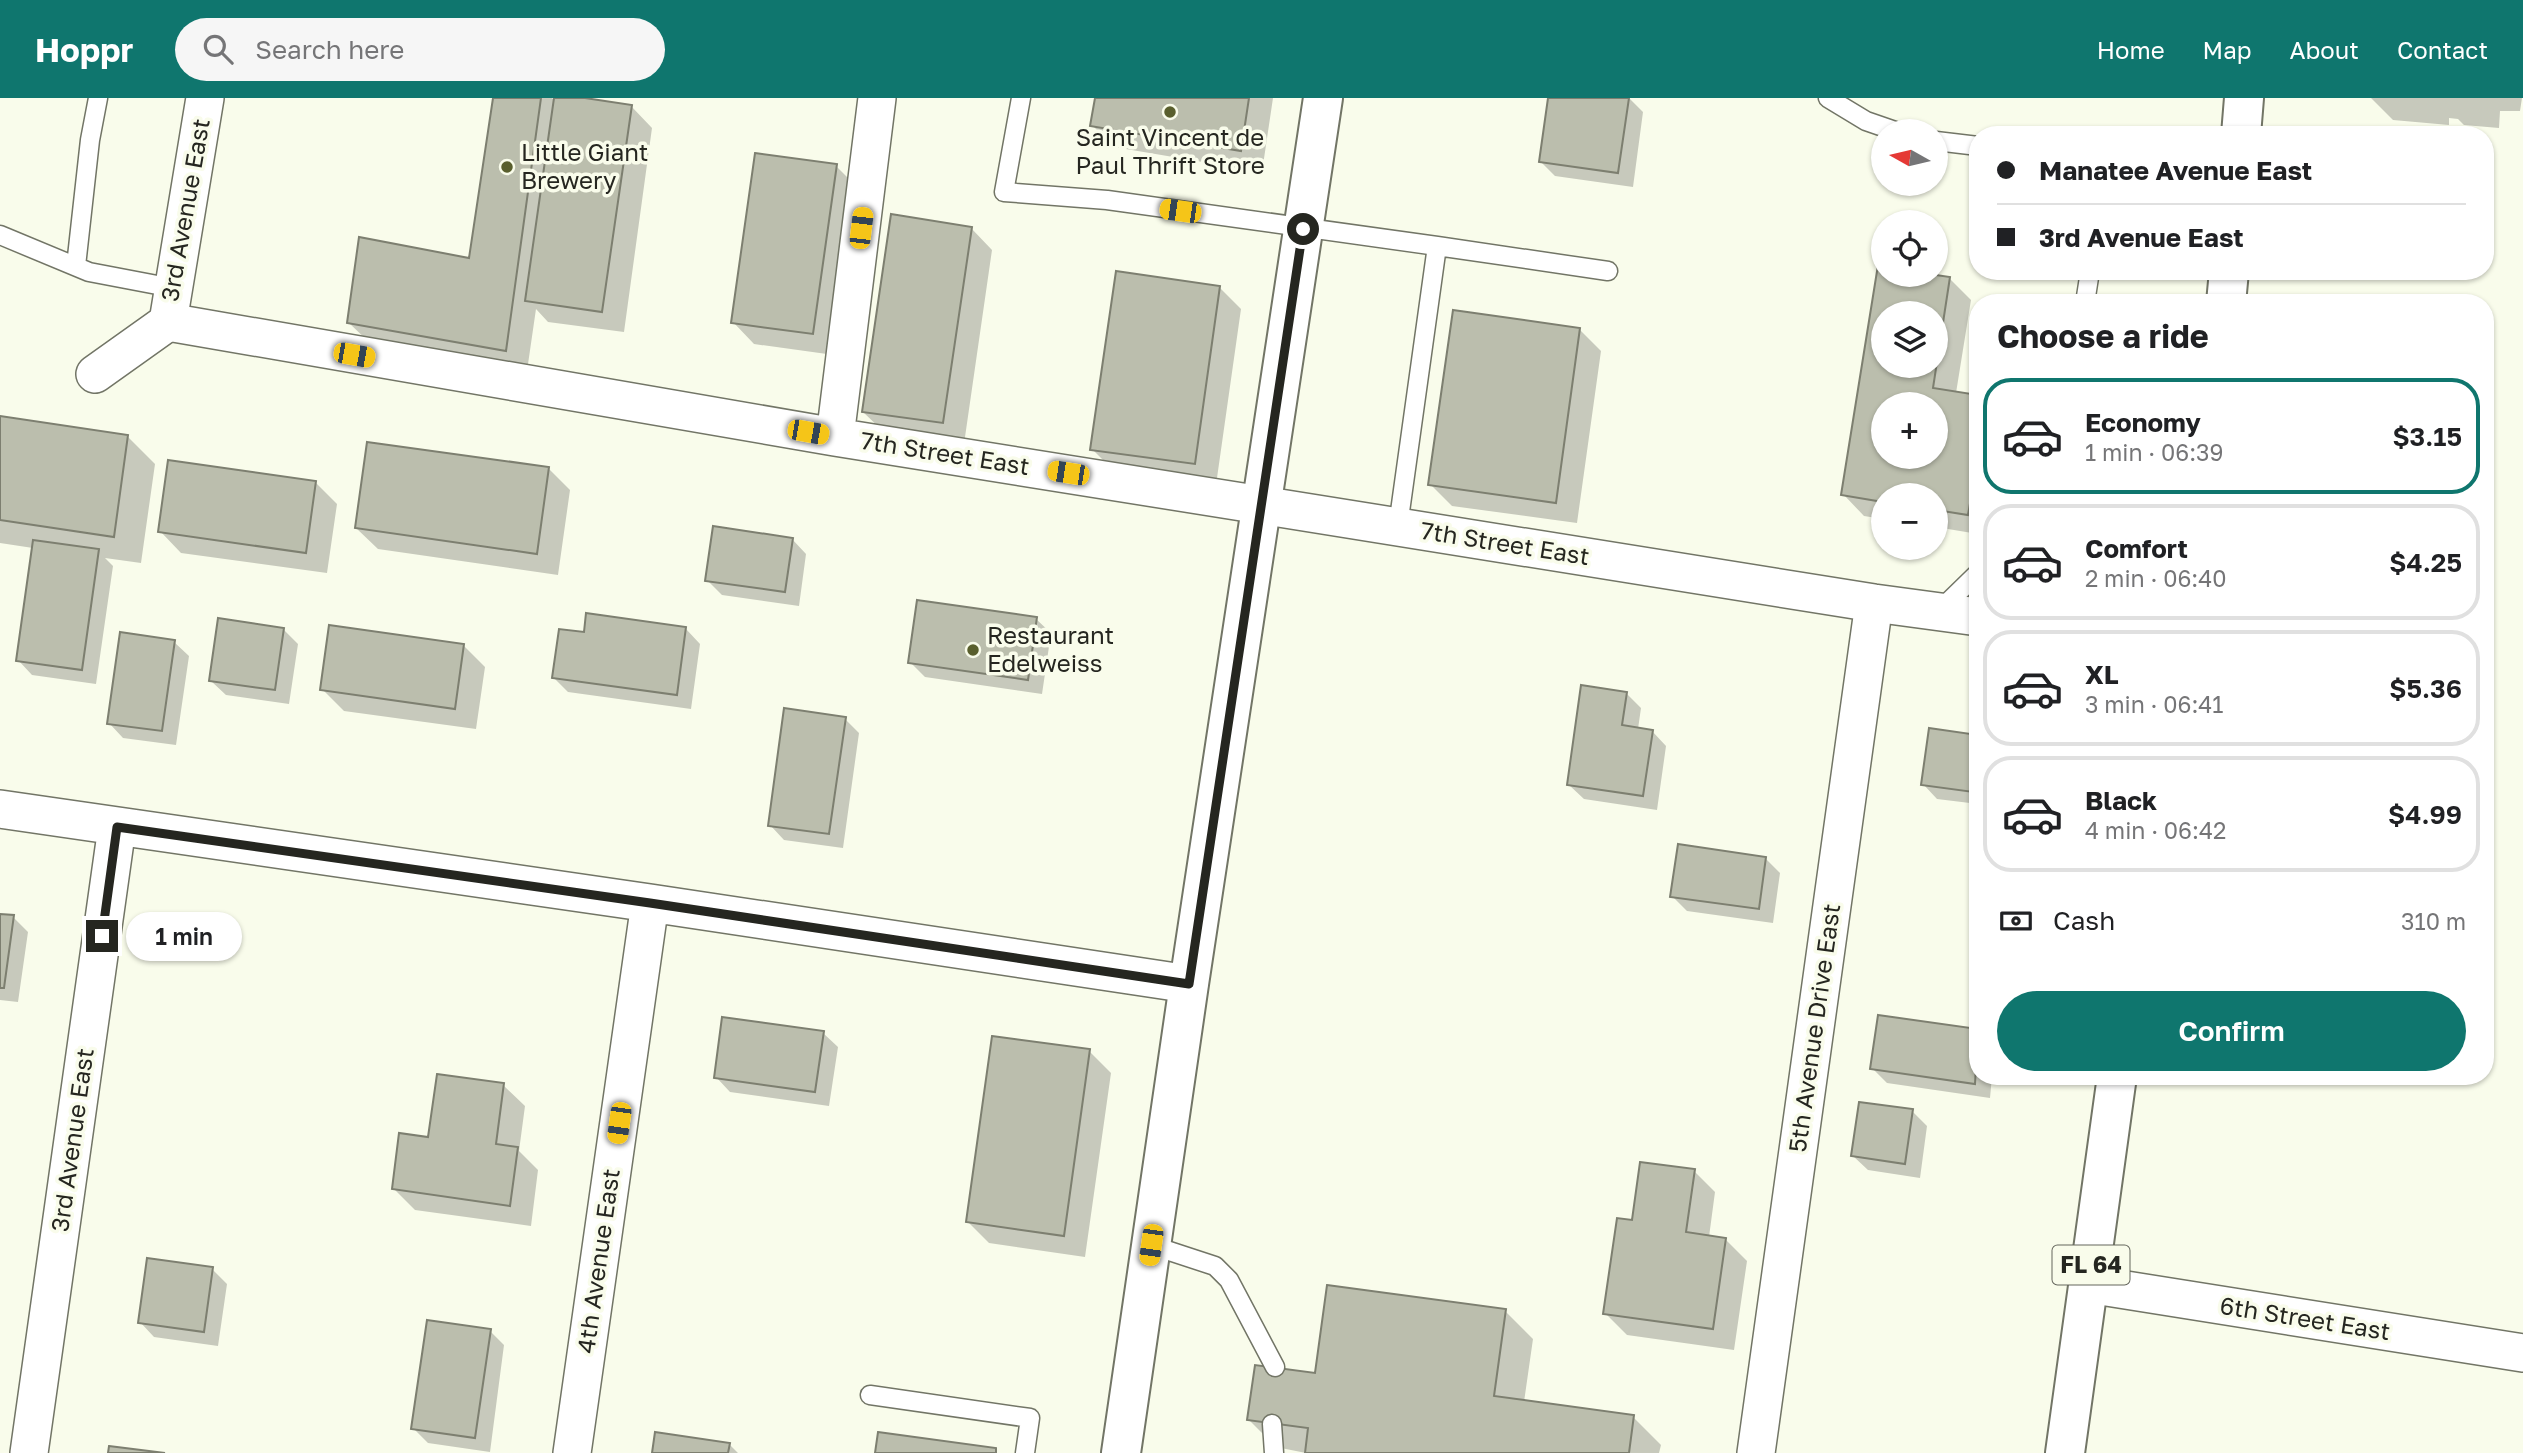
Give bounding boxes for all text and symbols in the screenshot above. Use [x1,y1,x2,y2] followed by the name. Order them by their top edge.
[175,18,665,81] search box
[35,30,133,69] text: Hoppr
[199,30,237,68] icon: search
[255,34,404,65] text: Search here
[2097,35,2165,64] text: Home
[2203,35,2252,64] text: Map
[2290,35,2359,64] text: About
[2397,35,2488,64] text: Contact
[1162,104,1178,120] marker: Saint Vincent de Paul Thrift Store
[154,116,215,303] street label: 3rd Avenue East
[1871,119,1948,196] north arrow
[1871,119,1948,560] map controls
[1075,122,1265,179] place label: Saint Vincent de Paul Thrift Store
[521,137,648,194] place label: Little Giant Brewery
[2039,155,2312,186] text: Manatee Avenue East
[499,159,515,175] marker: Little Giant Brewery
[1158,198,1203,224] car
[849,206,874,250] car
[1871,210,1948,287] button: locate
[1287,213,1319,245] route start
[2039,222,2244,253] text: 3rd Avenue East
[1871,301,1948,378] button: layers
[1997,317,2209,355] text: Choose a ride
[332,341,377,369] car
[1871,392,1948,469] button: +
[2001,405,2064,468] icon: car
[2085,407,2201,438] text: Economy
[786,418,831,446] car
[2392,421,2462,452] text: $3.15
[859,425,1032,480] street label: 7th Street East
[2085,438,2223,466] text: 1 min · 06:39
[1046,459,1091,487] car
[1871,483,1948,560] button: −
[1419,515,1592,570] street label: 7th Street East
[2001,531,2064,594] icon: car
[2085,533,2188,564] text: Comfort
[2389,547,2462,578] text: $4.25
[2085,564,2227,592] text: 2 min · 06:40
[987,620,1114,677] place label: Restaurant Edelweiss
[965,642,981,658] marker: Restaurant Edelweiss
[2001,657,2064,720] icon: car
[2085,659,2119,690] text: XL
[2389,673,2462,704] text: $5.36
[2085,690,2224,718] text: 3 min · 06:41
[2001,783,2064,846] icon: car
[2085,785,2157,816] text: Black
[2388,799,2462,830] text: $4.99
[2085,816,2226,844] text: 4 min · 06:42
[1782,902,1845,1154] street label: 5th Avenue Drive East
[1997,902,2035,940] icon: cash
[2053,905,2115,936] text: Cash
[2401,907,2466,935] text: 310 m
[126,912,242,960] callout: 1 min
[86,920,118,952] route end
[155,922,213,950] text: 1 min
[1997,991,2466,1071] button: Confirm
[44,1046,99,1233] street label: 3rd Avenue East
[606,1101,633,1145] car
[570,1167,625,1355] street label: 4th Avenue East
[1138,1223,1165,1267] car
[2052,1246,2130,1284] road number: FL 64
[2218,1290,2393,1345] street label: 6th Street East

